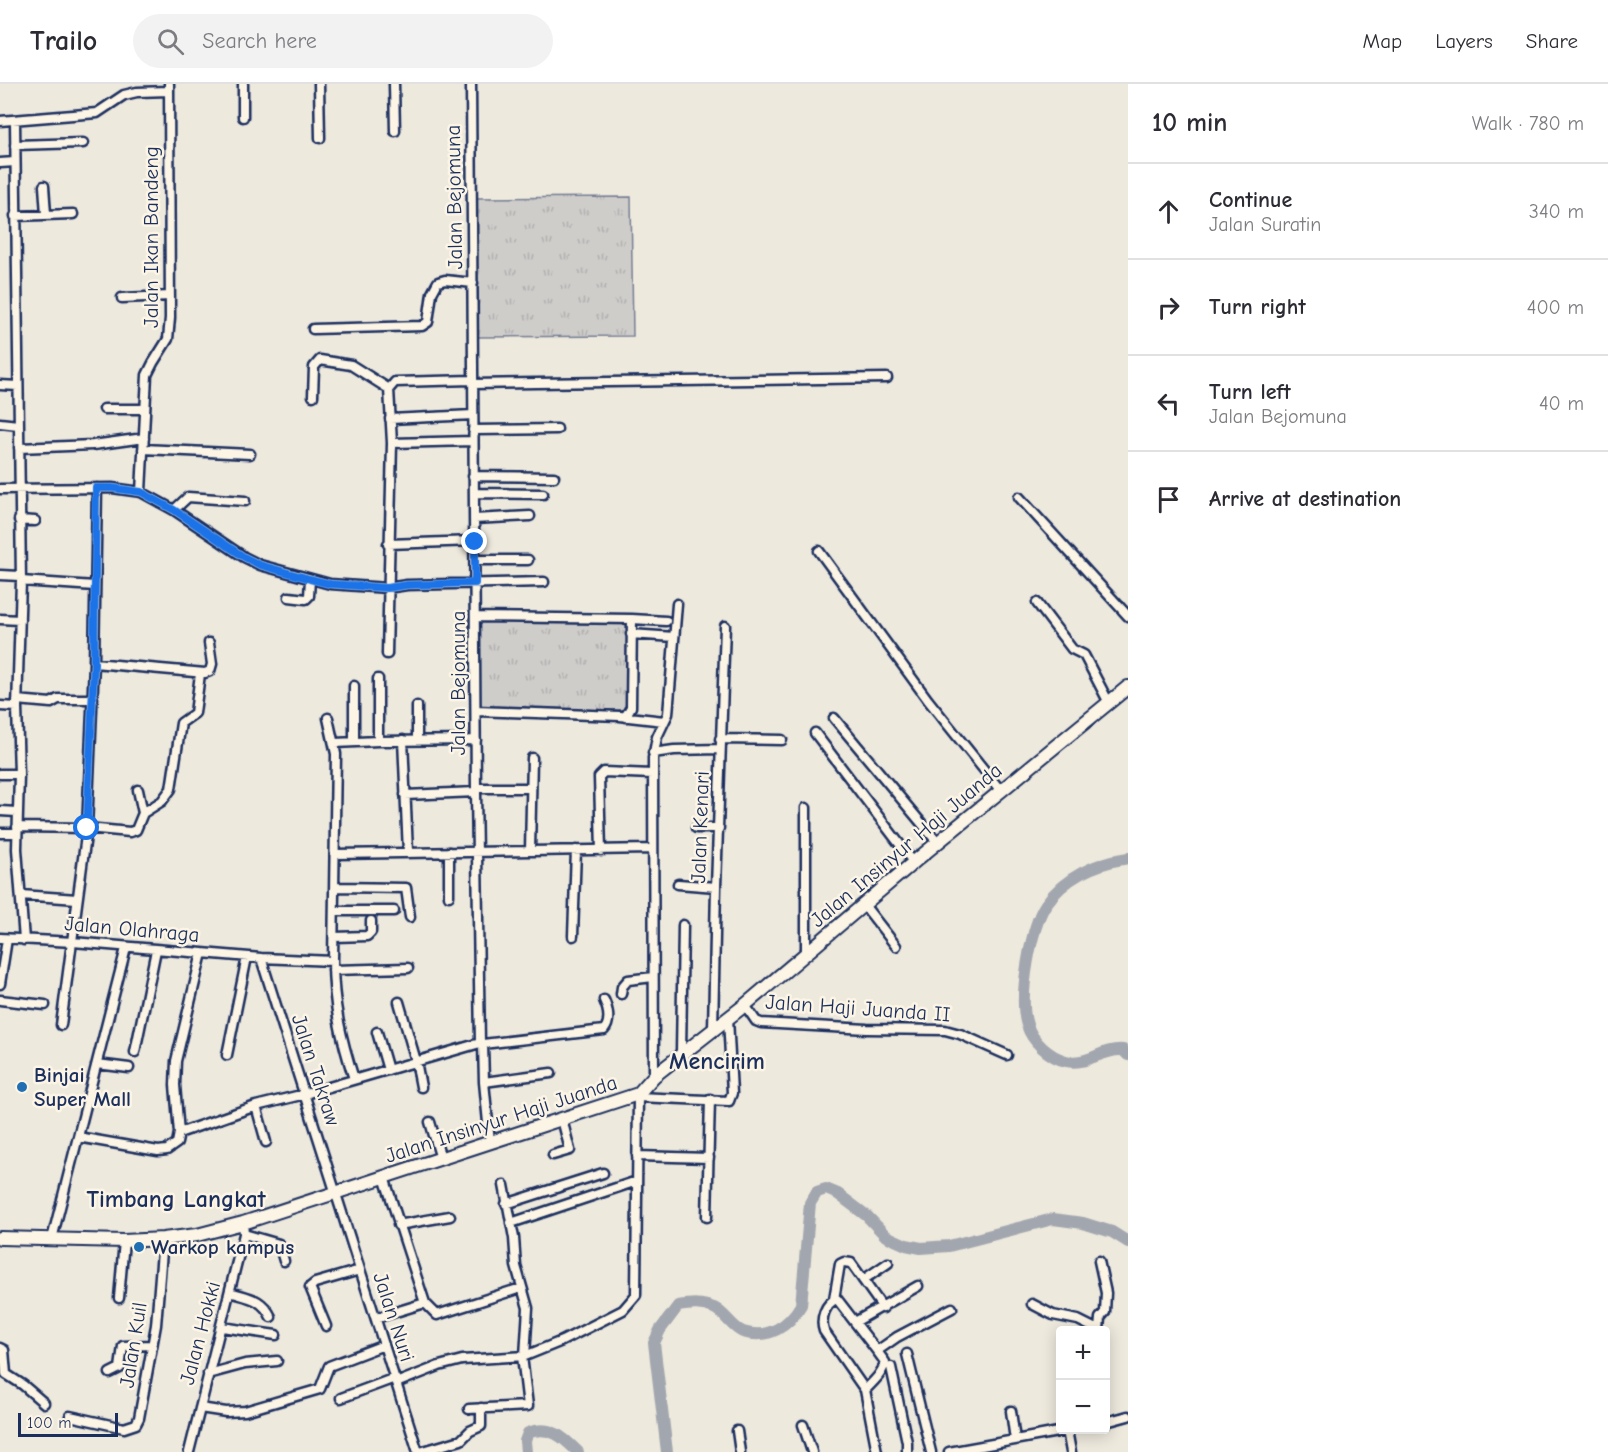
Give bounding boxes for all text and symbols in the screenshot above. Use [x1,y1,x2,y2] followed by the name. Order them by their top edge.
[133,14,553,68] search box
[30,25,97,57] text: Trailo
[154,25,187,58] icon: search
[202,28,317,54] text: Search here
[1363,29,1402,53] text: Map
[1435,29,1493,53] text: Layers
[1526,29,1578,53] text: Share
[1152,108,1227,138] text: 10 min
[1472,112,1584,135] text: Walk · 780 m
[441,124,467,270] street label: Jalan Bejomuna
[139,146,163,328] street label: Jalan Ikan Bandeng
[1209,187,1292,213] text: Continue
[1152,195,1185,228] icon: ahead
[1529,200,1584,223] text: 340 m
[1209,213,1321,236] text: Jalan Suratin
[1152,291,1185,324] icon: right
[1209,294,1306,320] text: Turn right
[1527,296,1584,319] text: 400 m
[1209,379,1291,405] text: Turn left
[1152,387,1185,420] icon: left
[1539,392,1584,415] text: 40 m
[1209,405,1347,428] text: Jalan Bejomuna
[1152,483,1185,516] icon: arrive
[1209,486,1401,512] text: Arrive at destination
[461,528,487,554] route end
[446,611,470,755] street label: Jalan Bejomuna
[805,758,1007,932] street label: Jalan Insinyur Haji Juanda
[686,770,714,884] street label: Jalan Kenari
[73,814,99,840] route start
[63,911,201,947] street label: Jalan Olahraga
[765,990,951,1026] street label: Jalan Haji Juanda II
[287,1011,345,1129] street label: Jalan Takraw
[669,1047,765,1075] district label: Mencirim
[34,1063,131,1111] place label: Binjai Super Mall
[382,1070,620,1168] street label: Jalan Insinyur Haji Juanda
[15,1080,29,1094] marker: Binjai Super Mall
[86,1185,267,1213] district label: Timbang Langkat
[151,1235,294,1259] place label: Warkop kampus
[132,1240,146,1254] marker: Warkop kampus
[368,1269,420,1365] street label: Jalan Nuri
[175,1279,225,1387] street label: Jalan Hokki
[114,1300,152,1390] street label: Jalan Kuil
[1056,1326,1110,1434] map controls
[1056,1326,1110,1380] button: +
[1056,1380,1110,1434] button: −
[18,1410,118,1438] scale bar
[27,1414,71,1432] text: 100 m

